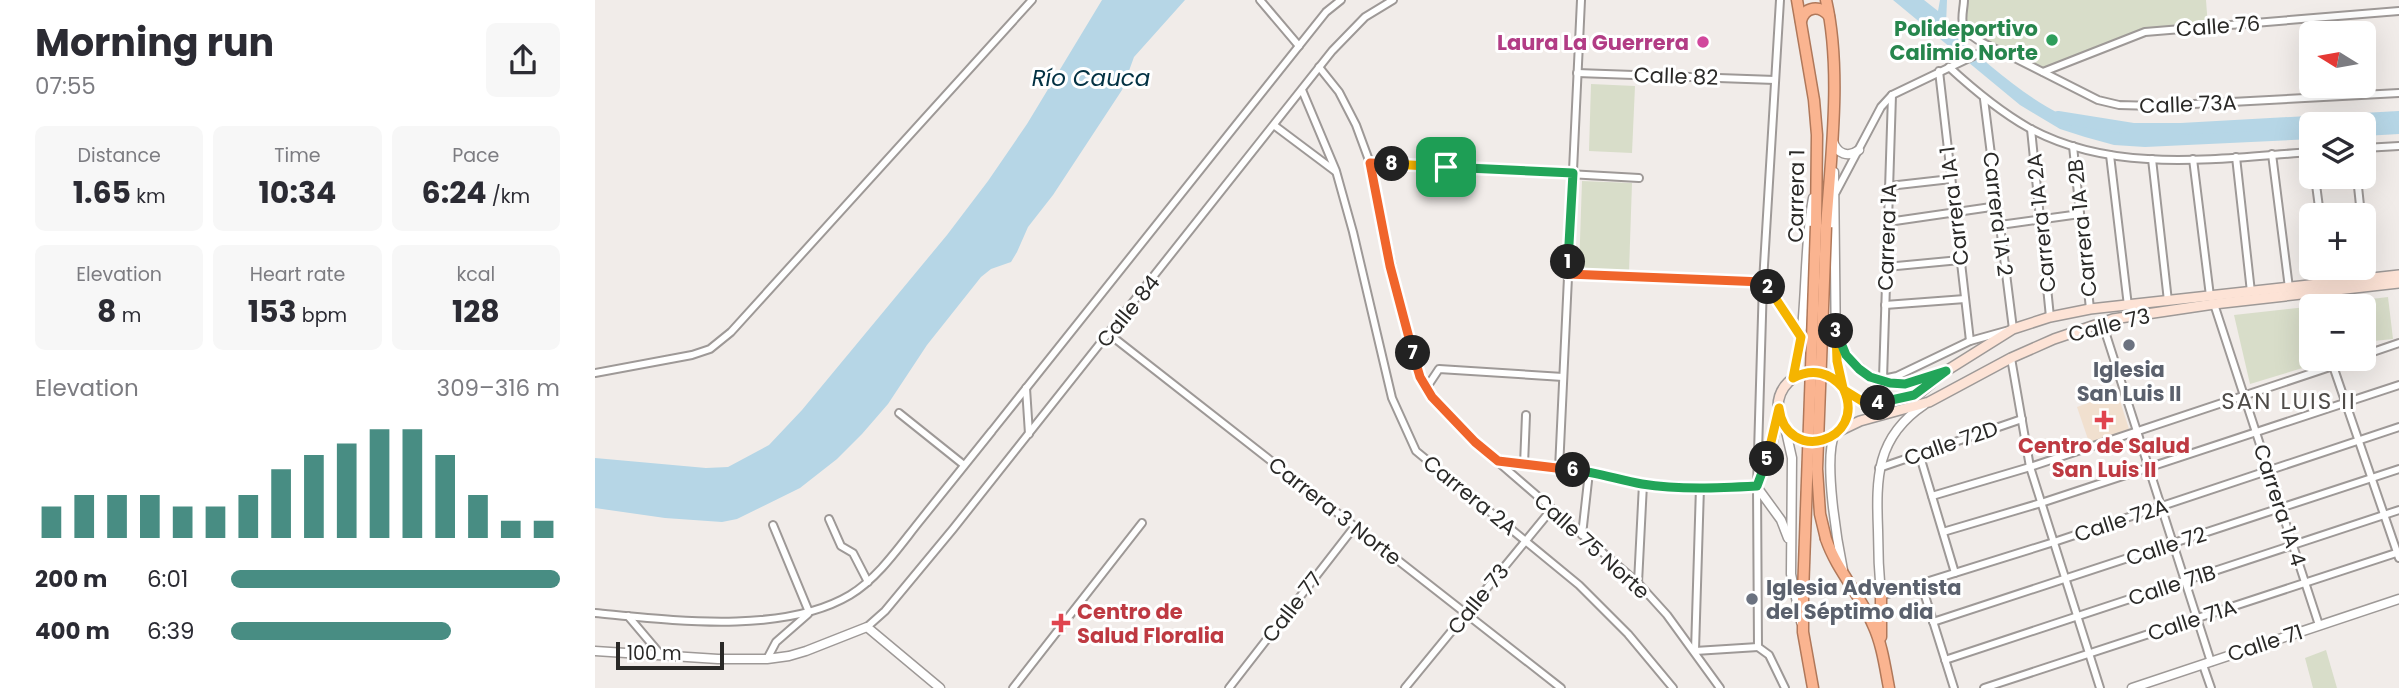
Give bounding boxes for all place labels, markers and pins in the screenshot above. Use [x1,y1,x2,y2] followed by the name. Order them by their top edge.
[1889,14,2038,67] place label: Polideportivo Calimio Norte
[1497,28,1689,57] place label: Laura La Guerrera
[2044,32,2060,48] marker: Polideportivo Calimio Norte
[1695,34,1711,50] marker: Laura La Guerrera
[1416,137,1476,197] pin
[1375,146,1409,182] pin: 8
[1551,244,1585,280] pin: 1
[1751,270,1785,304] pin: 2
[1819,314,1853,348] pin: 3
[1395,336,1431,370] pin: 7
[2121,337,2137,353] marker: Iglesia San Luis II
[2077,355,2181,408] place label: Iglesia San Luis II
[1861,386,1895,420] pin: 4
[2094,410,2114,430] marker: Centro de Salud San Luis II
[2018,431,2190,484] place label: Centro de Salud San Luis II
[1749,442,1785,476] pin: 5
[1555,452,1591,488] pin: 6
[1766,573,1961,626] place label: Iglesia Adventista del Séptimo dia
[1744,591,1760,607] marker: Iglesia Adventista del Séptimo dia
[1077,597,1224,650] place label: Centro de Salud Floralia
[1051,613,1071,633] marker: Centro de Salud Floralia

